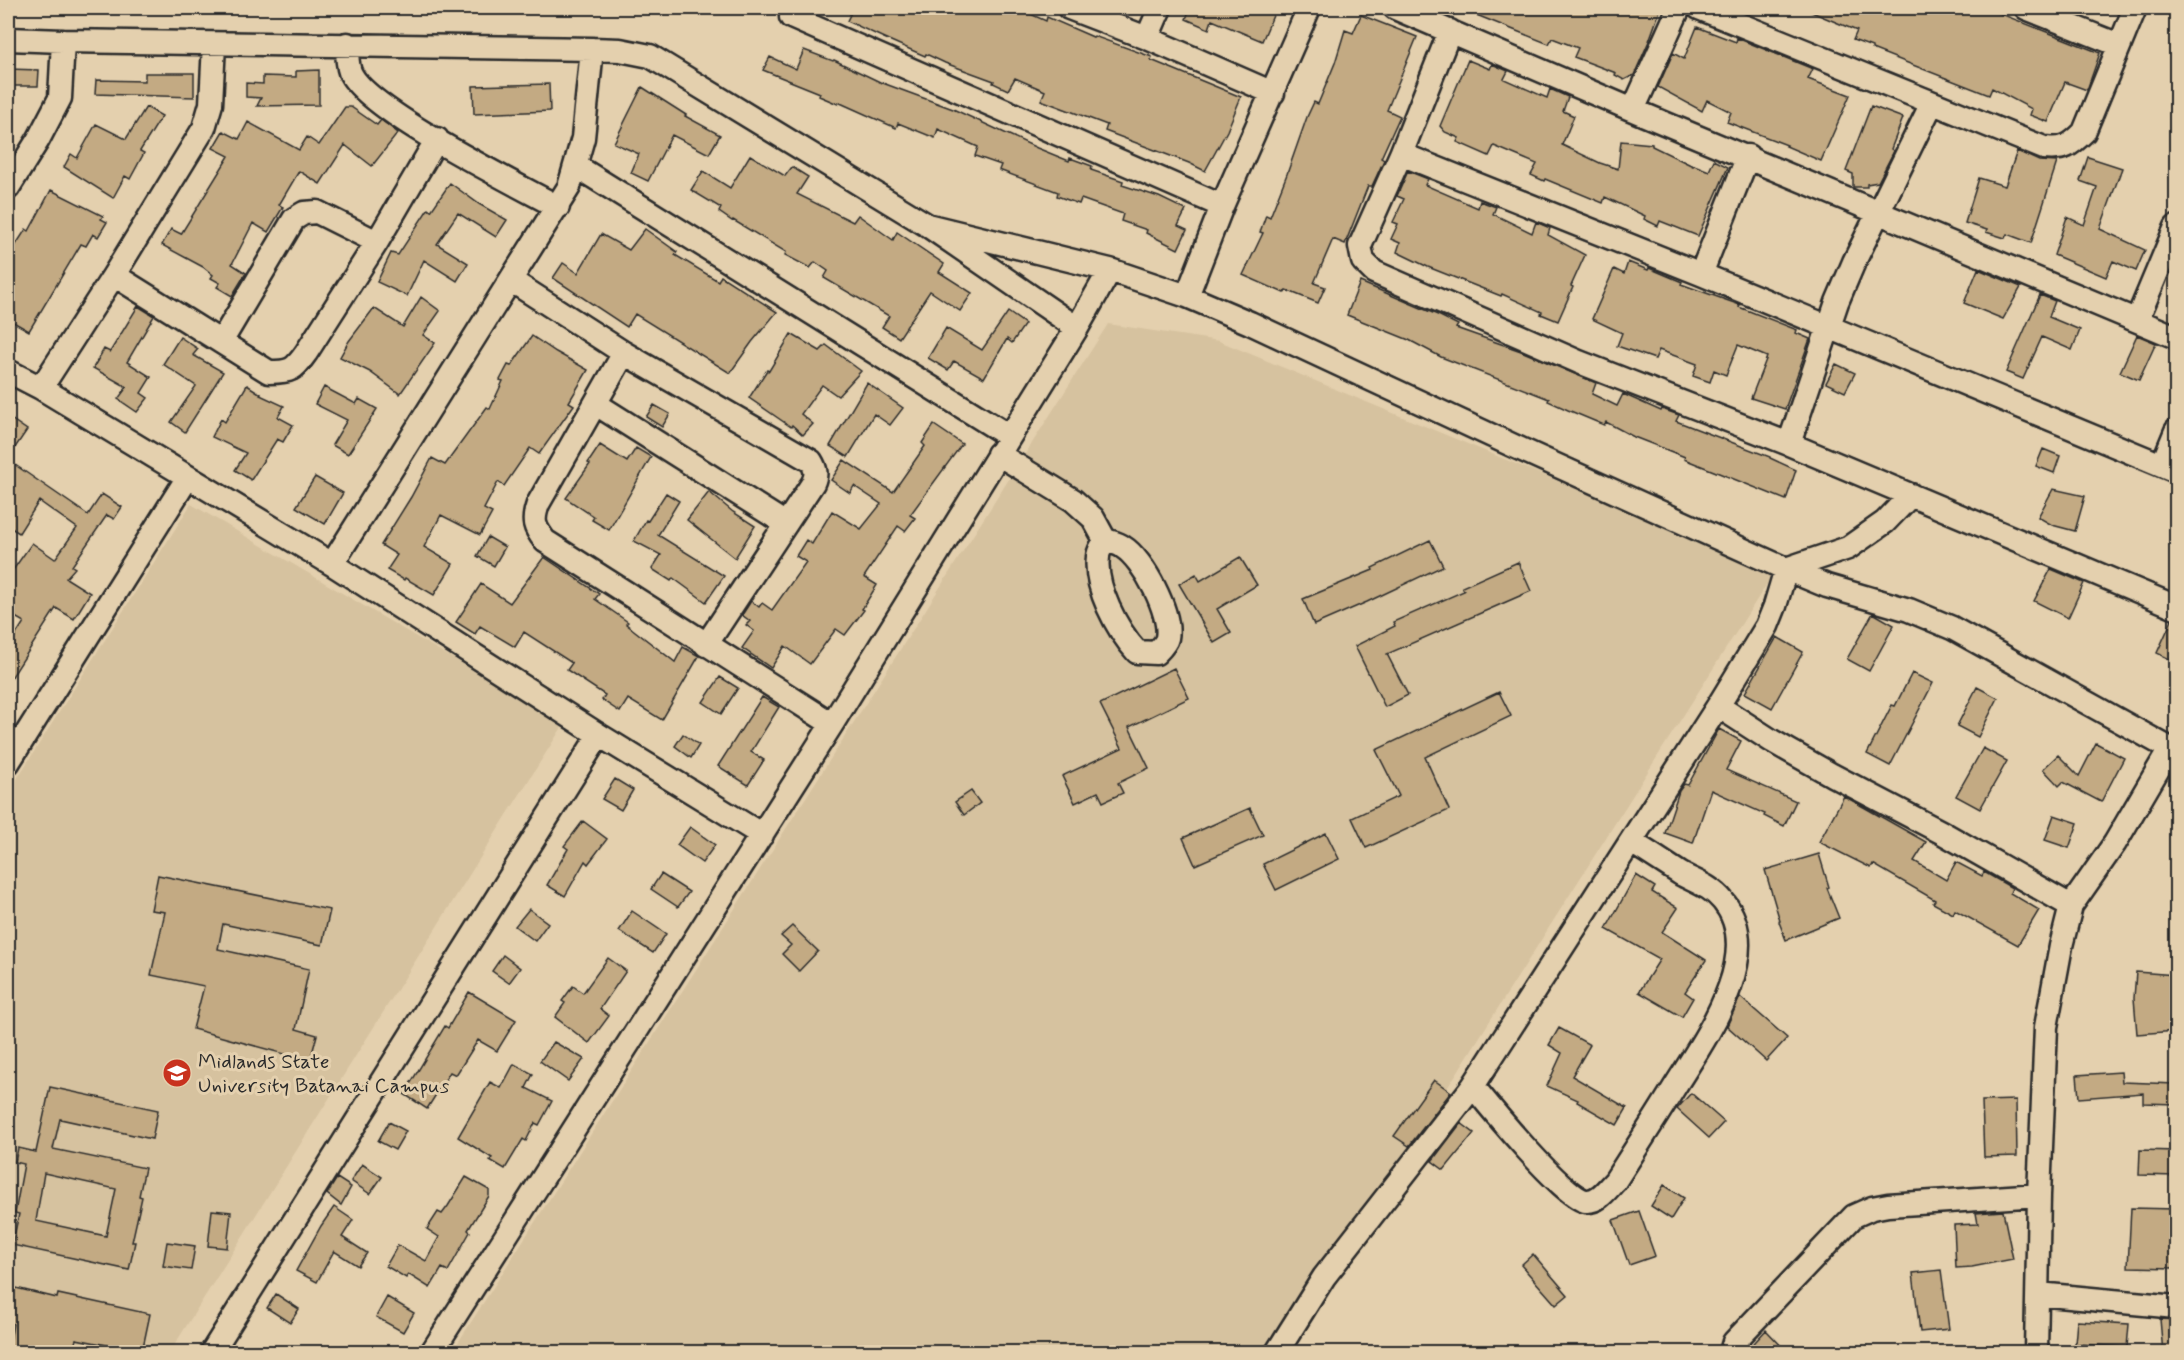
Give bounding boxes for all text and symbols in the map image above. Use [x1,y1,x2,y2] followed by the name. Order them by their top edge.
[198,1048,449,1100] place label: Midlands State University Batanai Campus
[161,1057,193,1089] school or university icon: Midlands State University Batanai Campus

